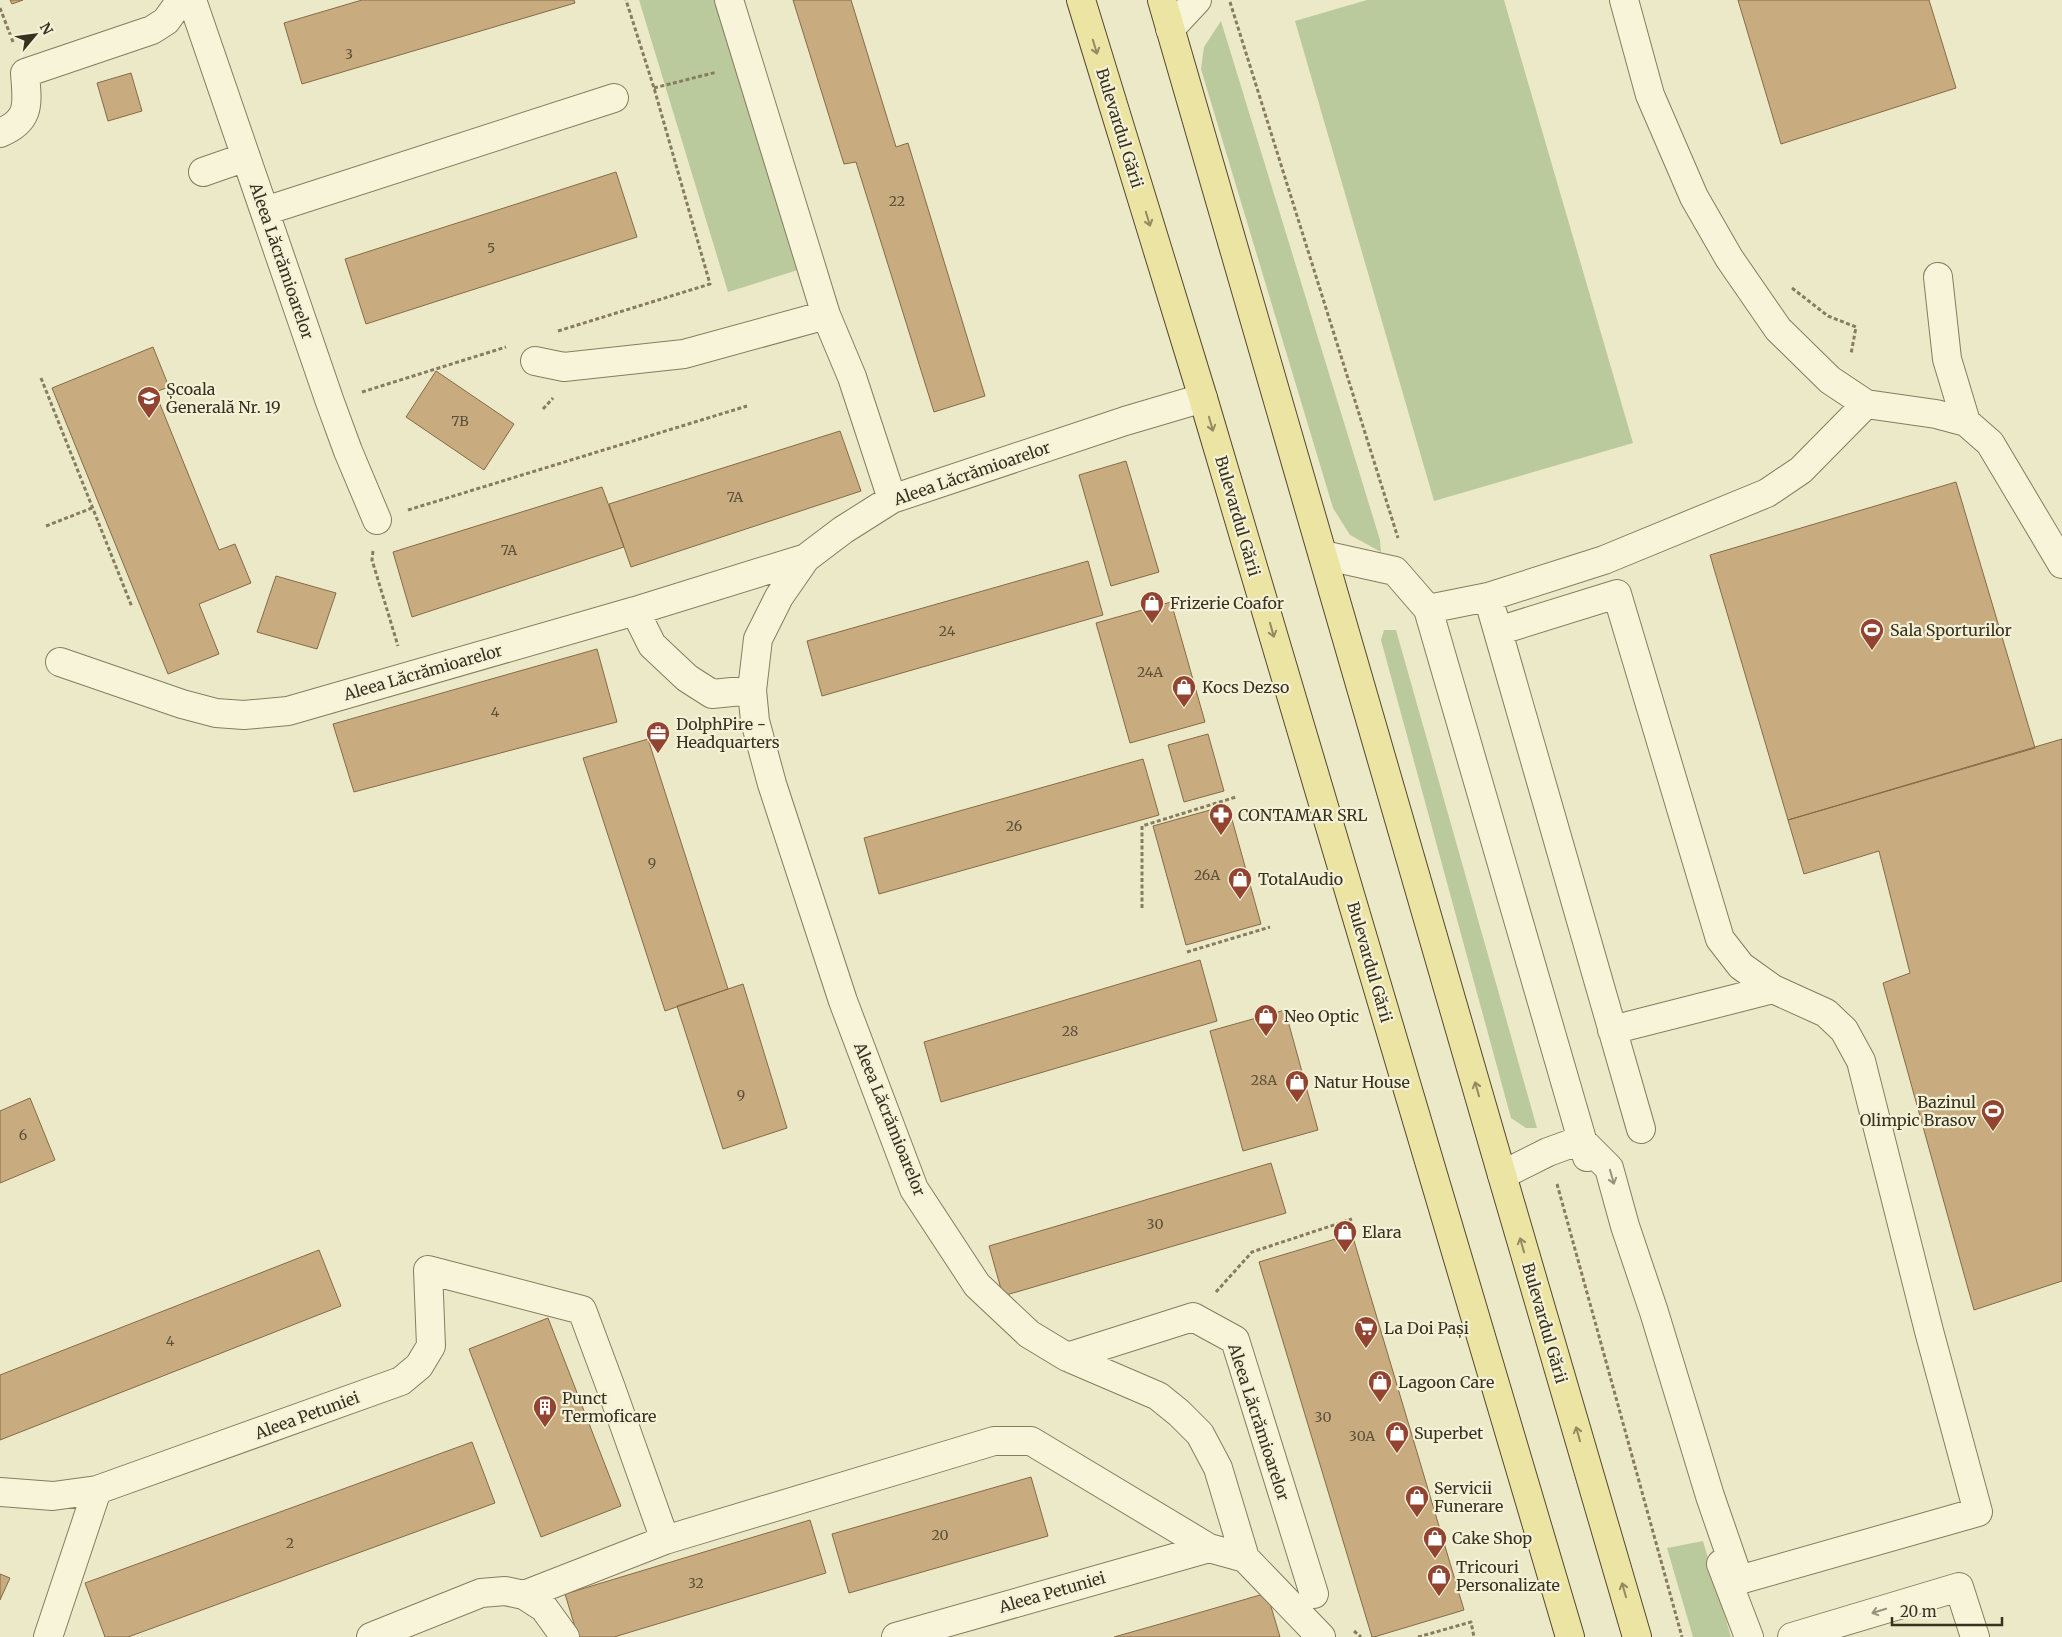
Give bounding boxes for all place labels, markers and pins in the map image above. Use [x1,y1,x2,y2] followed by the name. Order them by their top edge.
[166,379,281,417] place label: Școala Generală Nr. 19
[136,385,162,419] school or university icon: Școala Generală Nr. 19
[1139,590,1165,624] shop icon: Frizerie Coafor
[1170,593,1284,613] place label: Frizerie Coafor
[1859,617,1885,651] sports icon: Sala Sporturilor
[1890,620,2012,640] place label: Sala Sporturilor
[1171,674,1197,708] shop icon: Kocs Dezso
[1202,677,1289,697] place label: Kocs Dezso
[676,714,780,752] place label: DolphPire - Headquarters
[645,720,671,754] office icon: DolphPire - Headquarters
[1208,802,1234,836] pharmacy icon: CONTAMAR SRL
[1238,805,1367,825] place label: CONTAMAR SRL
[1227,866,1253,900] shop icon: TotalAudio
[1258,869,1343,889] place label: TotalAudio
[1253,1003,1279,1037] shop icon: Neo Optic
[1284,1006,1359,1026] place label: Neo Optic
[1284,1069,1310,1103] shop icon: Natur House
[1314,1072,1410,1092] place label: Natur House
[1860,1092,1977,1130] place label: Bazinul Olimpic Brasov
[1980,1098,2006,1132] sports icon: Bazinul Olimpic Brasov
[1332,1219,1358,1253] shop icon: Elara
[1362,1222,1402,1242] place label: Elara
[1353,1315,1379,1349] supermarket icon: La Doi Pași
[1384,1318,1469,1339] place label: La Doi Pași
[1367,1369,1393,1403] shop icon: Lagoon Care
[1398,1372,1494,1392] place label: Lagoon Care
[562,1388,656,1426] place label: Punct Termoficare
[532,1394,558,1428] building icon: Punct Termoficare
[1384,1420,1410,1454] shop icon: Superbet
[1414,1423,1484,1443] place label: Superbet
[1434,1478,1503,1516] place label: Servicii Funerare
[1404,1484,1430,1518] shop icon: Servicii Funerare
[1422,1525,1448,1559] shop icon: Cake Shop
[1452,1528,1532,1548] place label: Cake Shop
[1456,1557,1560,1595] place label: Tricouri Personalizate
[1426,1563,1452,1597] shop icon: Tricouri Personalizate

